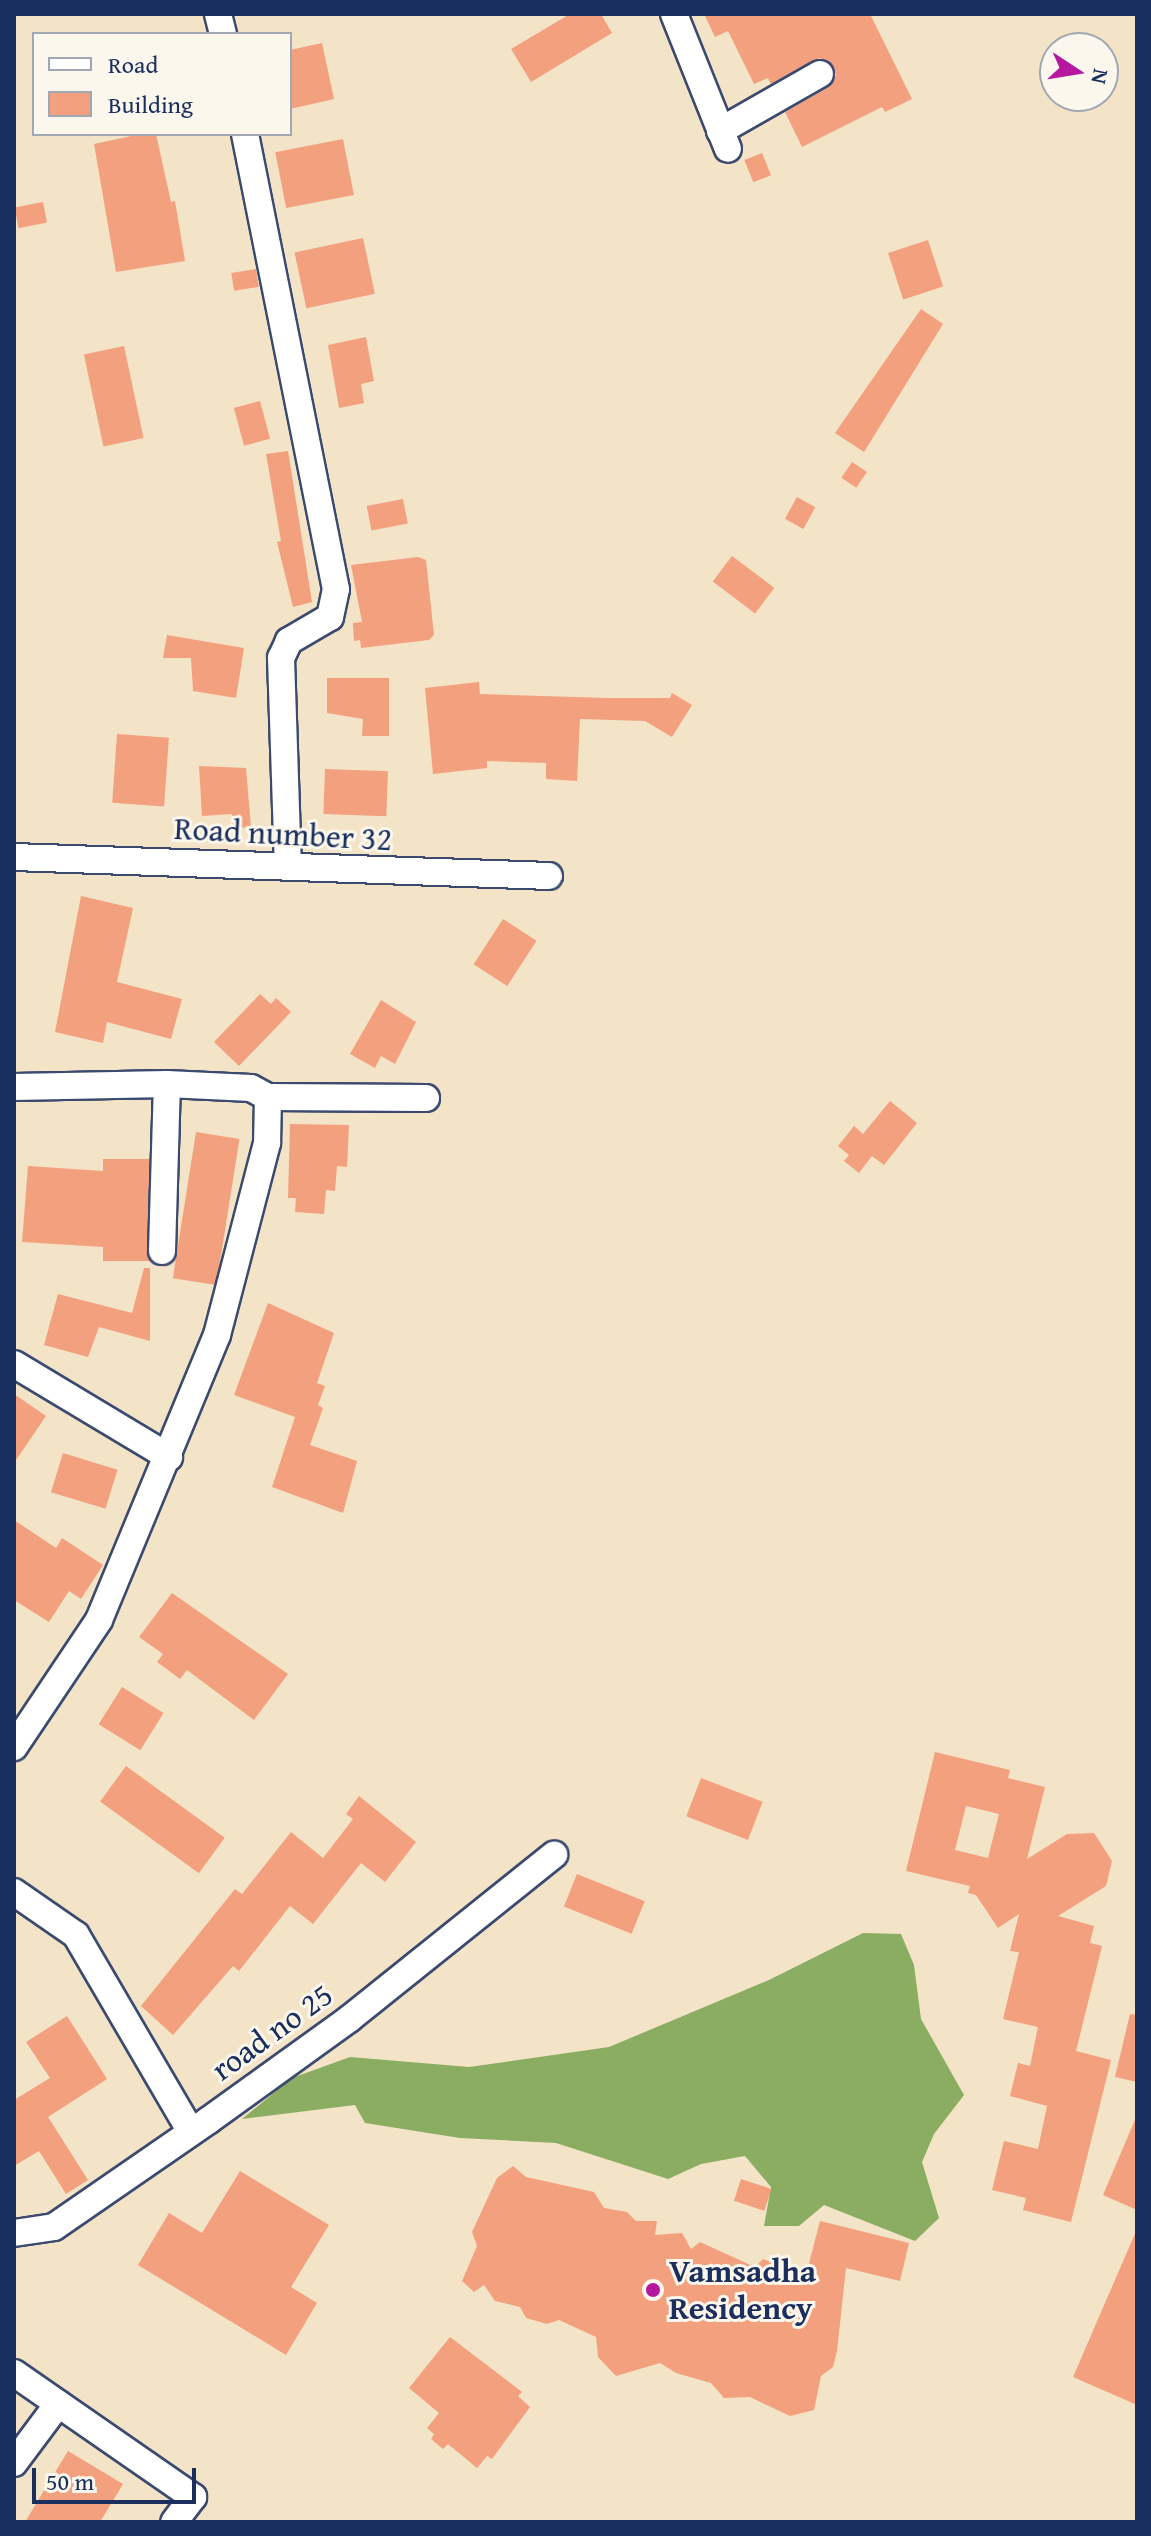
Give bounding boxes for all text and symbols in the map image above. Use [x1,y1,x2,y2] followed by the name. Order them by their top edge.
[32,32,292,136] legend
[1039,32,1119,112] north arrow
[108,47,158,82] text: Road
[1083,66,1118,87] text: N
[108,87,193,122] text: Building
[173,809,393,859] street label: Road number 32
[204,1975,340,2089] street label: road no 25
[669,2253,816,2328] place label: Vamsadha Residency
[644,2281,662,2299] marker: Vamsadha Residency
[36,2452,200,2502] scale bar
[46,2464,94,2499] text: 50 m

